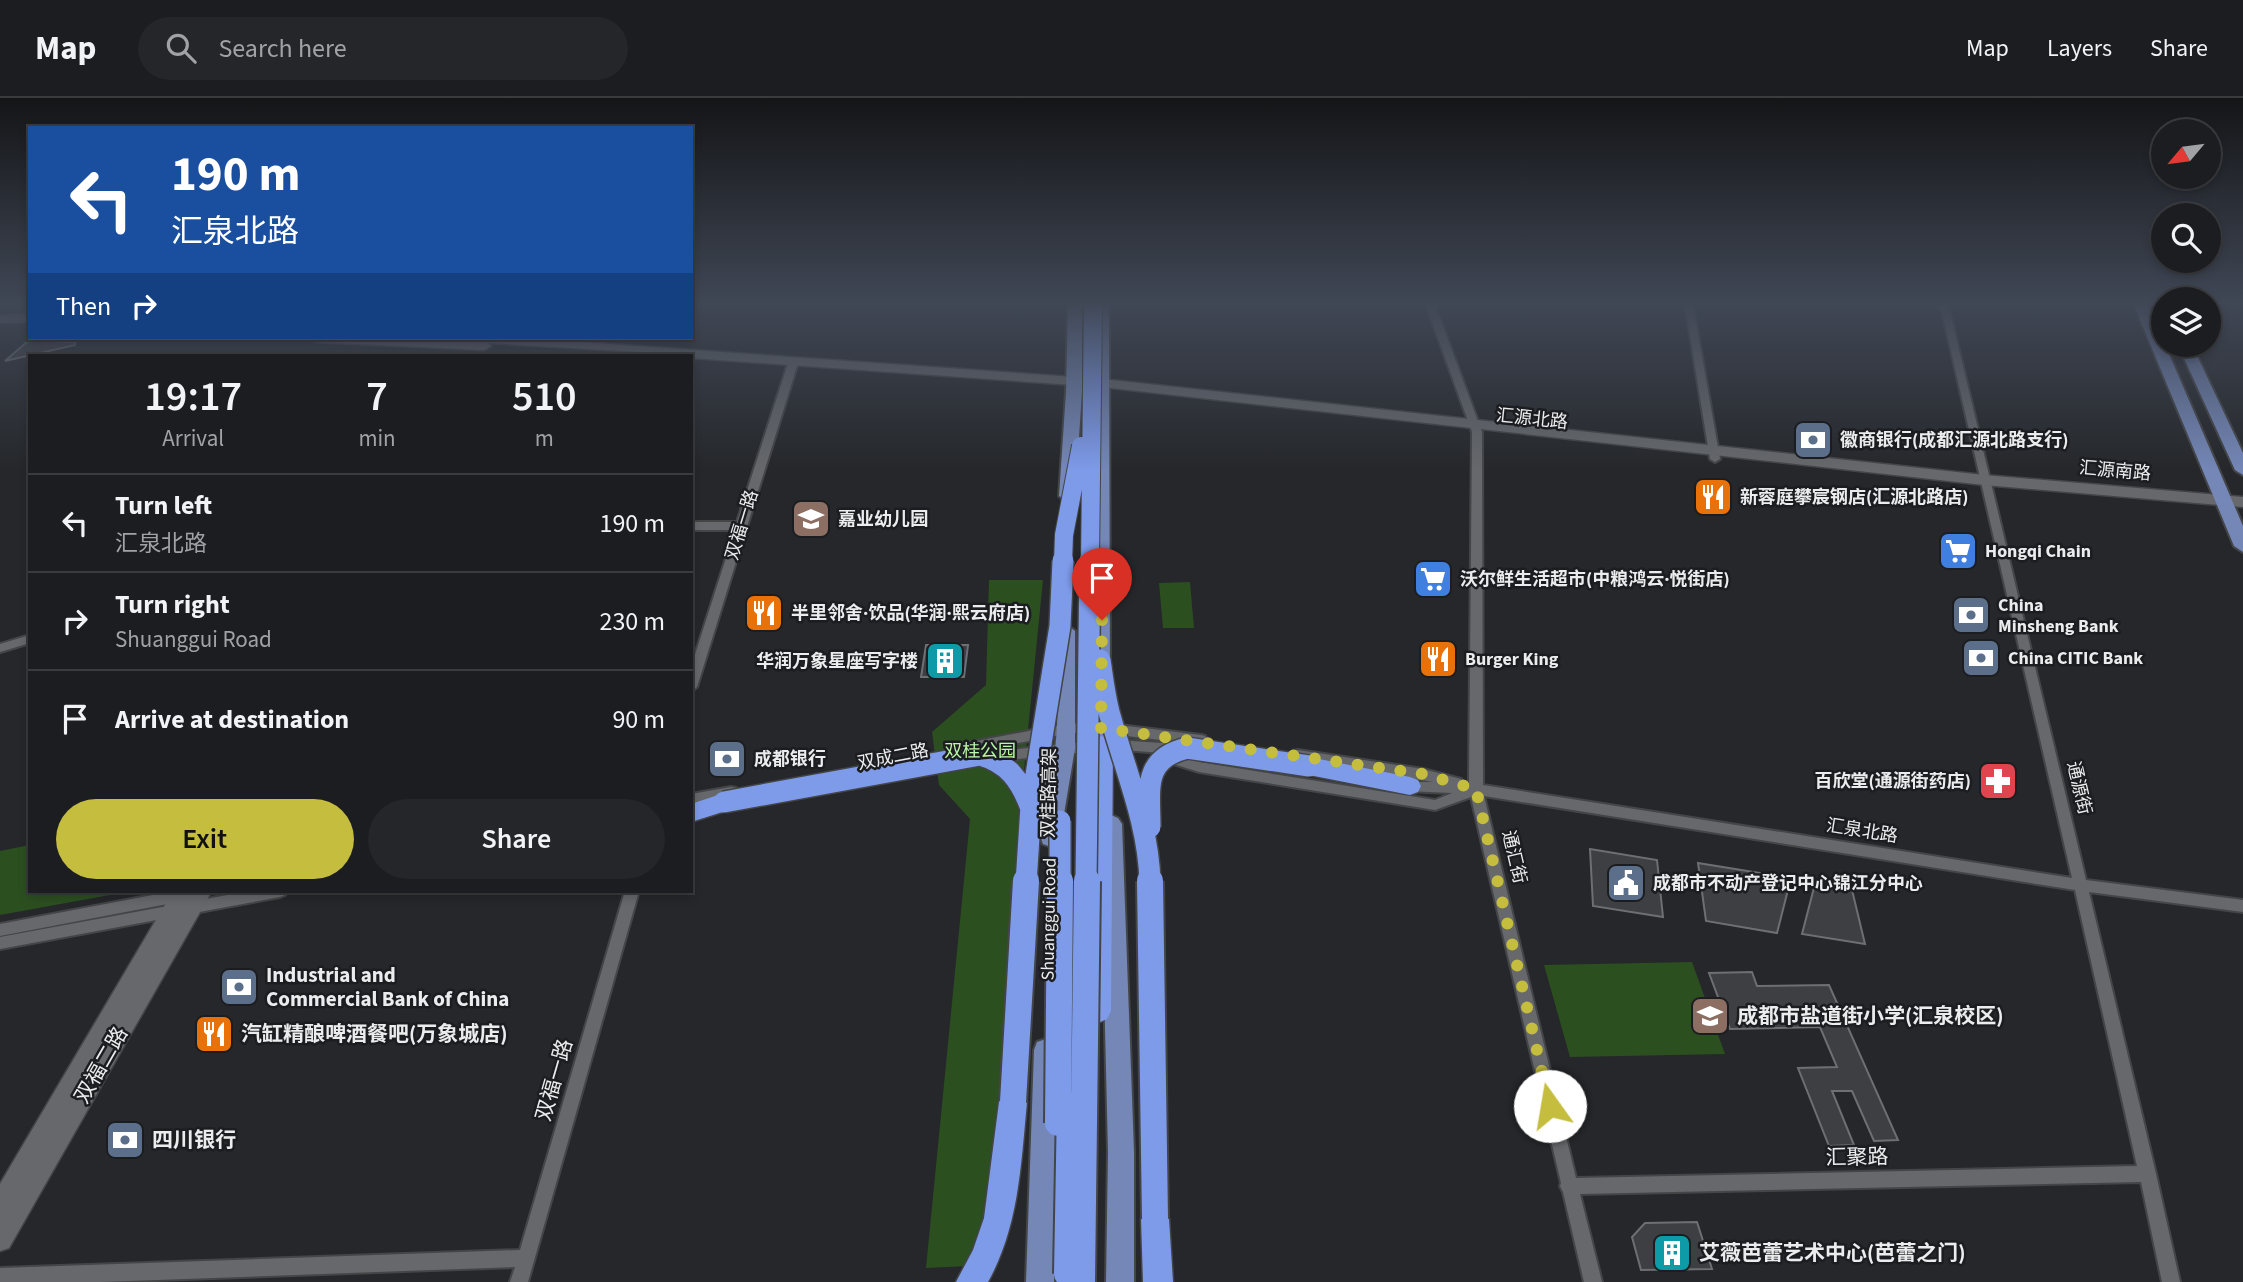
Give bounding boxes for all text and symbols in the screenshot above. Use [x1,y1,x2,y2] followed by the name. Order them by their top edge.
[138,17,628,80] search box
[35,25,96,72] text: Map
[162,29,200,67] icon: search
[218,30,347,67] text: Search here
[1966,31,2009,66] text: Map
[2047,31,2112,66] text: Layers
[2150,31,2208,66] text: Share
[2151,119,2221,189] north arrow
[2151,119,2221,357] map controls
[171,140,300,210] text: 190 m
[56,154,147,245] icon: left
[2151,203,2221,273] button: search
[171,209,299,255] text: 汇泉北路
[125,287,163,325] icon: right
[2151,287,2221,357] button: layers
[56,288,111,325] text: Then
[144,367,242,427] text: 19:17
[366,367,388,427] text: 7
[512,367,577,427] text: 510
[1495,403,1569,435] street label: 汇源北路
[1792,419,1834,461] bank icon: 徽商银行(成都汇源北路支行)
[162,422,224,455] text: Arrival
[358,422,396,455] text: min
[535,422,554,455] text: m
[1840,428,2068,453] place label: 徽商银行(成都汇源北路支行)
[2078,455,2152,487] street label: 汇源南路
[1692,476,1734,518] restaurant icon: 新蓉庭攀宸钢店(汇源北路店)
[1740,485,1968,510] place label: 新蓉庭攀宸钢店(汇源北路店)
[115,487,212,524] text: Turn left
[720,487,764,563] street label: 双福一路
[790,498,832,540] school or university icon: 嘉业幼儿园
[56,504,94,542] icon: left
[599,505,665,542] text: 190 m
[838,507,928,532] place label: 嘉业幼儿园
[115,527,207,560] text: 汇泉北路
[1937,530,1979,572] supermarket icon: Hongqi Chain
[1985,539,2091,564] place label: Hongqi Chain
[1072,548,1132,620] pin
[1412,558,1454,600] supermarket icon: 沃尔鲜生活超市(中粮鸿云·悦街店)
[1083,559,1121,597] icon: arrive
[1460,567,1730,592] place label: 沃尔鲜生活超市(中粮鸿云·悦街店)
[115,586,230,623] text: Turn right
[743,592,785,634] restaurant icon: 半里邻舍·饮品(华润·熙云府店)
[1998,593,2119,639] place label: China Minsheng Bank
[1950,594,1992,636] bank icon: China Minsheng Bank
[791,601,1030,626] place label: 半里邻舍·饮品(华润·熙云府店)
[56,602,94,640] icon: right
[599,603,665,640] text: 230 m
[115,623,272,656] text: Shuanggui Road
[1960,637,2002,679] bank icon: China CITIC Bank
[1417,638,1459,680] restaurant icon: Burger King
[924,640,966,682] building icon: 华润万象星座写字楼
[2008,646,2143,671] place label: China CITIC Bank
[1465,647,1559,672] place label: Burger King
[756,649,918,674] place label: 华润万象星座写字楼
[56,700,94,738] icon: arrive
[115,701,349,738] text: Arrive at destination
[612,701,665,738] text: 90 m
[706,738,748,780] bank icon: 成都银行
[855,738,931,776] street label: 双成二路
[944,739,1016,764] park label: 双桂公园
[754,747,826,772] place label: 成都银行
[1036,748,1062,838] street label: 双桂路高架
[2061,759,2097,817] street label: 通源街
[1977,760,2019,802] pharmacy icon: 百欣堂(通源街药店)
[1815,769,1971,794] place label: 百欣堂(通源街药店)
[56,799,354,879] button: Exit
[368,799,665,879] button: Share
[1824,813,1900,849] street label: 汇泉北路
[1496,828,1532,886] street label: 通汇街
[1035,857,1063,981] street label: Shuanggui Road
[1605,862,1647,904] public building icon: 成都市不动产登记中心锦江分中心
[1653,871,1923,896] place label: 成都市不动产登记中心锦江分中心
[266,960,509,1014] place label: Industrial and Commercial Bank of China
[218,966,260,1008] bank icon: Industrial and Commercial Bank of China
[1689,995,1731,1037] school or university icon: 成都市盐道街小学(汇泉校区)
[1737,1001,2003,1031] place label: 成都市盐道街小学(汇泉校区)
[193,1013,235,1055] restaurant icon: 汽缸精酿啤酒餐吧(万象城店)
[241,1019,507,1049] place label: 汽缸精酿啤酒餐吧(万象城店)
[67,1021,135,1109] street label: 双福二路
[528,1035,580,1125] street label: 双福一路
[1513,1069,1587,1143] position arrow
[104,1119,146,1161] bank icon: 四川银行
[152,1125,236,1155] place label: 四川银行
[1825,1141,1889,1173] street label: 汇聚路
[1651,1232,1693,1274] building icon: 艾薇芭蕾艺术中心(芭蕾之门)
[1699,1238,1965,1268] place label: 艾薇芭蕾艺术中心(芭蕾之门)

